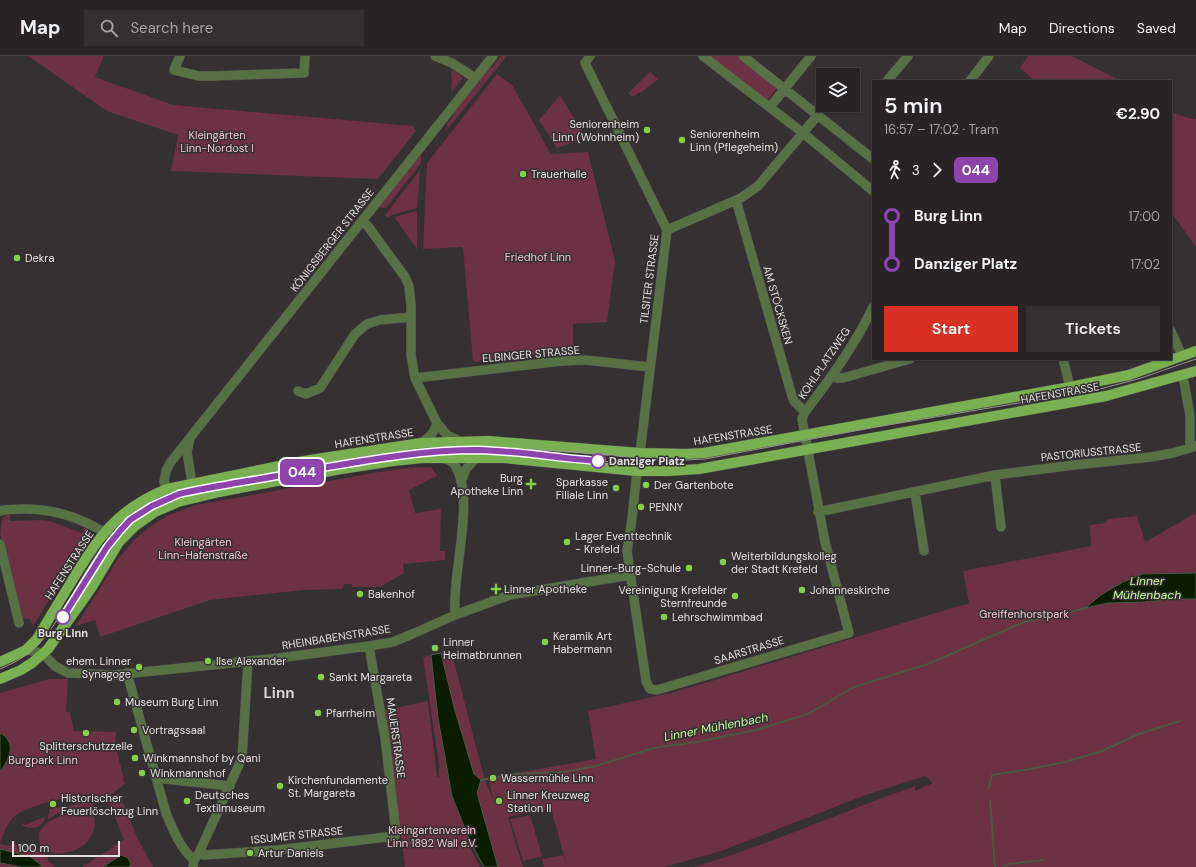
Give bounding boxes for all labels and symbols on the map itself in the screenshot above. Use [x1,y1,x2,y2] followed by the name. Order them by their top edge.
[553,117,639,144] place label: Seniorenheim Linn (Wohnheim)
[642,125,652,135] marker: Seniorenheim Linn (Wohnheim)
[690,127,778,154] place label: Seniorenheim Linn (Pflegeheim)
[180,128,254,155] park label: Kleingärten Linn-Nordost I
[677,135,687,145] marker: Seniorenheim Linn (Pflegeheim)
[531,167,587,181] place label: Trauerhalle
[518,169,528,179] marker: Trauerhalle
[287,185,377,295] street label: KÖNIGSBERGER STRASSE
[637,233,661,325] street label: TILSITER STRASSE
[505,250,571,264] park label: Friedhof Linn
[25,251,54,265] place label: Dekra
[12,253,22,263] marker: Dekra
[760,264,796,346] street label: AM STÖCKSKEN
[795,324,853,402] street label: KOHLPLATZWEG
[482,343,580,365] street label: ELBINGER STRASSE
[1020,379,1100,407] street label: HAFENSTRASSE
[693,422,773,448] street label: HAFENSTRASSE
[334,425,414,451] street label: HAFENSTRASSE
[1040,440,1142,464] street label: PASTORIUSSTRASSE
[590,453,606,469] marker: Danziger Platz
[609,454,685,468] place label: Danziger Platz
[279,459,325,485] line badge: 044
[450,471,523,498] place label: Burg Apotheke Linn
[556,475,608,502] place label: Sparkasse Filiale Linn
[654,478,734,492] place label: Der Gartenbote
[526,479,536,489] marker: Burg Apotheke Linn
[641,480,651,490] marker: Der Gartenbote
[611,483,621,493] marker: Sparkasse Filiale Linn
[649,500,684,514] place label: PENNY
[636,502,646,512] marker: PENNY
[41,528,97,602] street label: HAFENSTRASSE
[575,529,673,556] place label: Lager Eventtechnik - Krefeld
[158,535,248,562] park label: Kleingärten Linn-Hafenstraße
[562,537,572,547] marker: Lager Eventtechnik - Krefeld
[731,549,837,576] place label: Weiterbildungskolleg der Stadt Krefeld
[718,557,728,567] marker: Weiterbildungskolleg der Stadt Krefeld
[581,561,681,575] place label: Linner-Burg-Schule
[684,563,694,573] marker: Linner-Burg-Schule
[1113,573,1181,603] water label: Linner Mühlenbach
[504,582,587,596] place label: Linner Apotheke
[619,583,727,610] place label: Vereinigung Krefelder Sternfreunde
[810,583,890,597] place label: Johanneskirche
[491,584,501,594] marker: Linner Apotheke
[797,585,807,595] marker: Johanneskirche
[368,587,415,601] place label: Bakenhof
[355,589,365,599] marker: Bakenhof
[730,591,740,601] marker: Vereinigung Krefelder Sternfreunde
[979,607,1069,621] park label: Greiffenhorstpark
[55,609,71,625] marker: Burg Linn
[672,610,763,624] place label: Lehrschwimmbad
[659,612,669,622] marker: Lehrschwimmbad
[281,621,391,653] street label: RHEINBABENSTRASSE
[38,626,88,640] place label: Burg Linn
[553,629,612,656] place label: Keramik Art Habermann
[712,633,786,667] street label: SAARSTRASSE
[443,635,522,662] place label: Linner Heimatbrunnen
[540,637,550,647] marker: Keramik Art Habermann
[430,643,440,653] marker: Linner Heimatbrunnen
[66,654,131,681] place label: ehem. Linner Synagoge
[216,654,286,668] place label: Ilse Alexander
[203,656,213,666] marker: Ilse Alexander
[134,662,144,672] marker: ehem. Linner Synagoge
[329,670,412,684] place label: Sankt Margareta
[316,672,326,682] marker: Sankt Margareta
[264,683,295,703] district label: Linn
[125,695,218,709] place label: Museum Burg Linn
[112,697,122,707] marker: Museum Burg Linn
[383,697,409,779] street label: MAUERSTRASSE
[326,706,375,720] place label: Pfarrheim
[313,708,323,718] marker: Pfarrheim
[663,709,770,745] water label: Linner Mühlenbach
[142,723,205,737] place label: Vortragssaal
[129,725,139,735] marker: Vortragssaal
[81,728,91,738] marker: Splitterschutzzelle
[39,739,133,753] place label: Splitterschutzzelle
[143,751,261,765] place label: Winkmannshof by Qani
[8,753,78,767] park label: Burgpark Linn
[130,753,140,763] marker: Winkmannshof by Qani
[150,766,226,780] place label: Winkmannshof
[137,768,147,778] marker: Winkmannshof
[501,771,594,785] place label: Wassermühle Linn
[288,773,388,800] place label: Kirchenfundamente St. Margareta
[488,773,498,783] marker: Wassermühle Linn
[275,781,285,791] marker: Kirchenfundamente St. Margareta
[195,788,265,815] place label: Deutsches Textilmuseum
[507,788,590,815] place label: Linner Kreuzweg Station II
[61,791,158,818] place label: Historischer Feuerlöschzug Linn
[182,796,192,806] marker: Deutsches Textilmuseum
[494,796,504,806] marker: Linner Kreuzweg Station II
[48,799,58,809] marker: Historischer Feuerlöschzug Linn
[250,823,344,847] street label: ISSUMER STRASSE
[387,823,477,850] park label: Kleingartenverein Linn 1892 Wall e.V.
[12,839,120,858] scale bar
[258,846,324,860] place label: Artur Daniels
[245,848,255,858] marker: Artur Daniels

